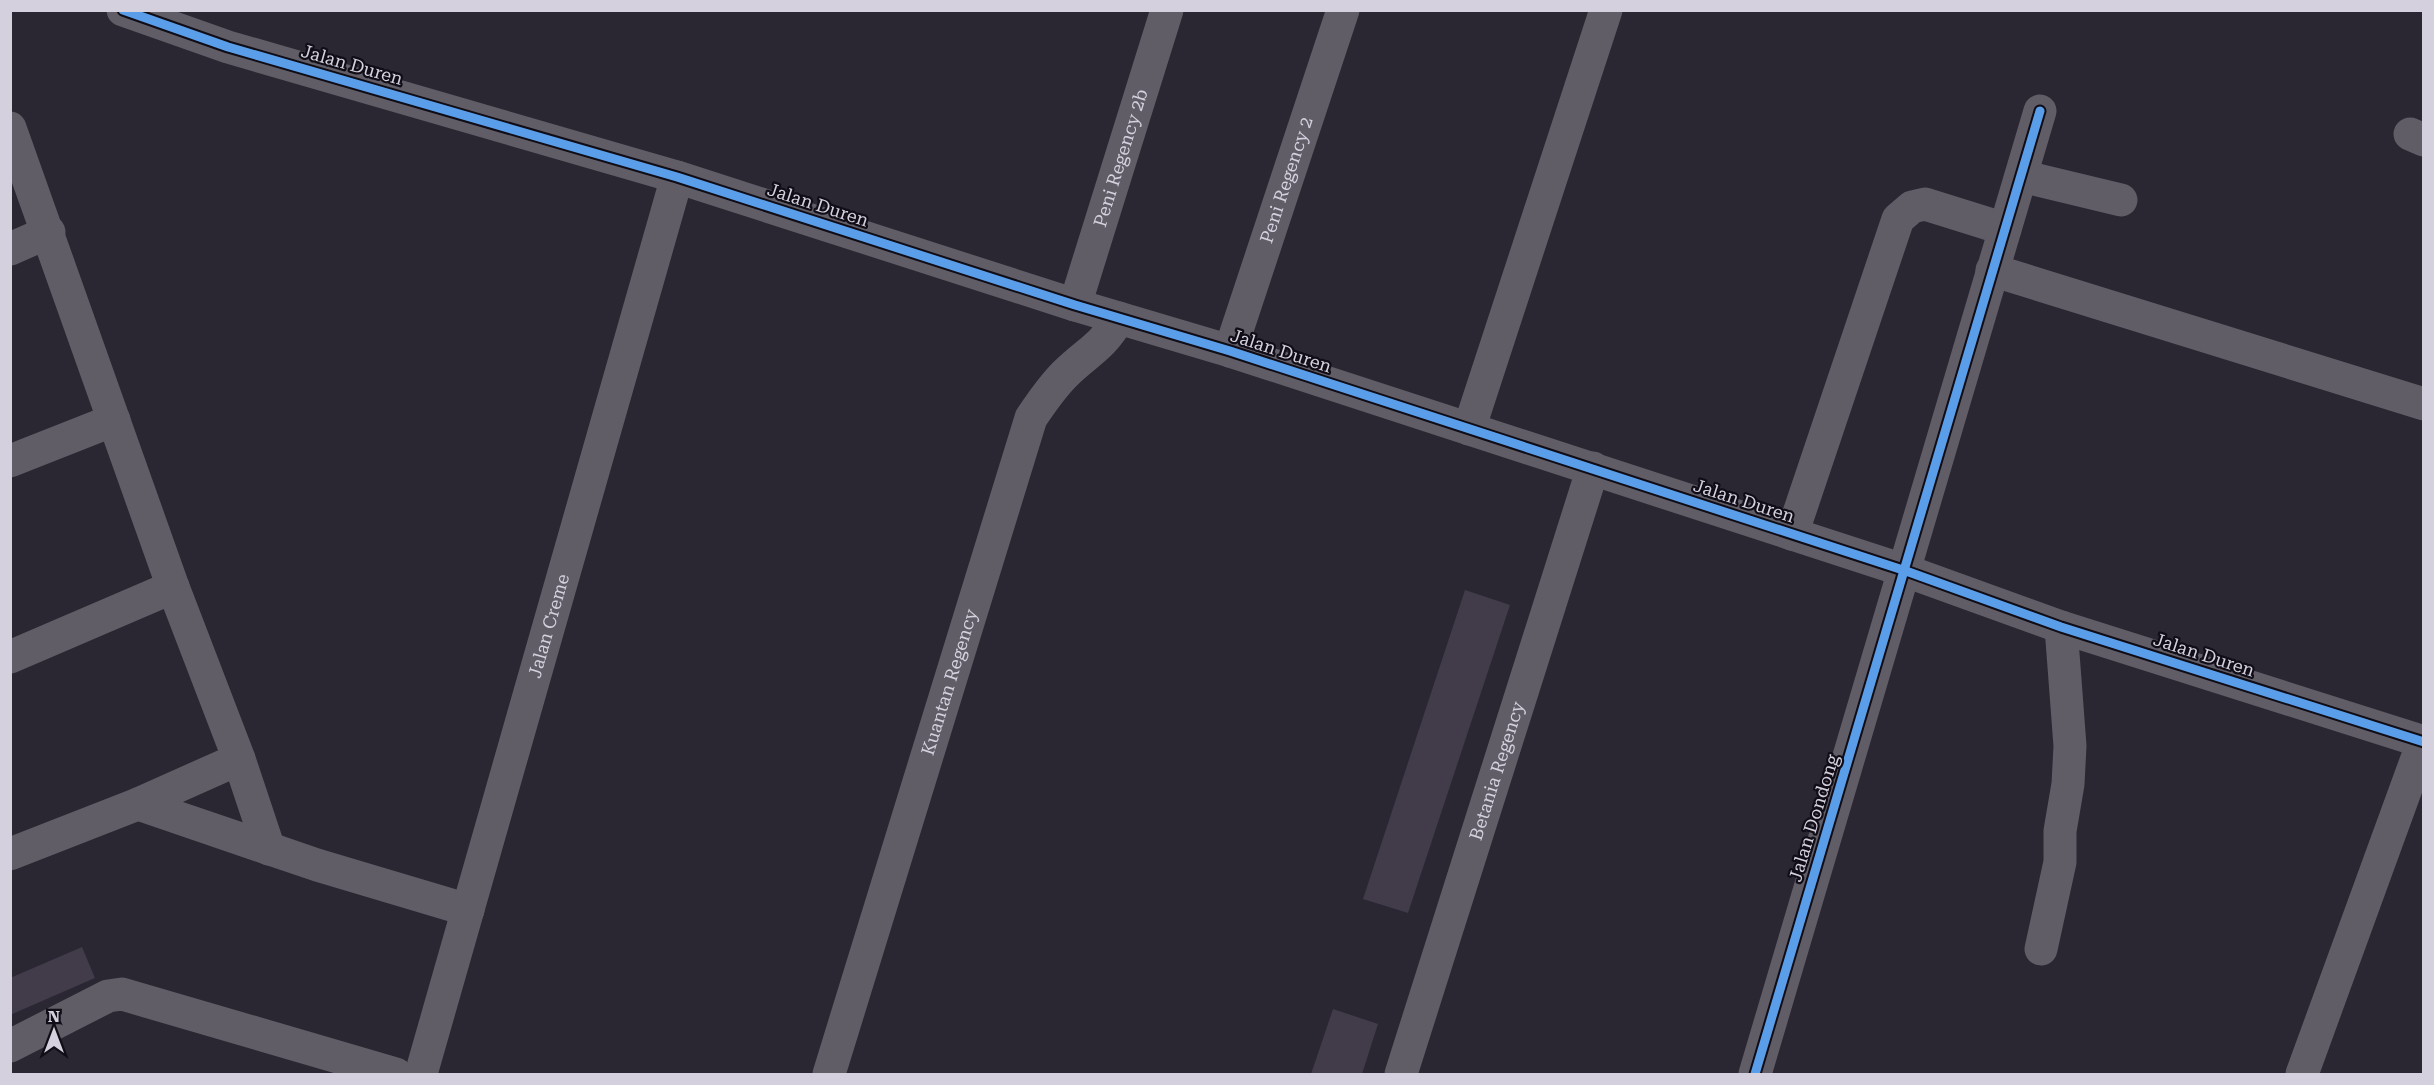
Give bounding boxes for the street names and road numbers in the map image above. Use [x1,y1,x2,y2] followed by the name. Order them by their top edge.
[299,40,406,89] street label: Jalan Duren
[1089,86,1152,229] street label: Peni Regency 2b
[1255,114,1317,246] street label: Peni Regency 2
[765,178,872,231] street label: Jalan Duren
[1228,324,1335,377] street label: Jalan Duren
[1691,474,1798,527] street label: Jalan Duren
[524,571,573,680] street label: Jalan Creme
[917,606,982,758] street label: Kuantan Regency
[2151,628,2258,681] street label: Jalan Duren
[1465,698,1528,843] street label: Betania Regency
[1784,751,1843,884] street label: Jalan Dondong

